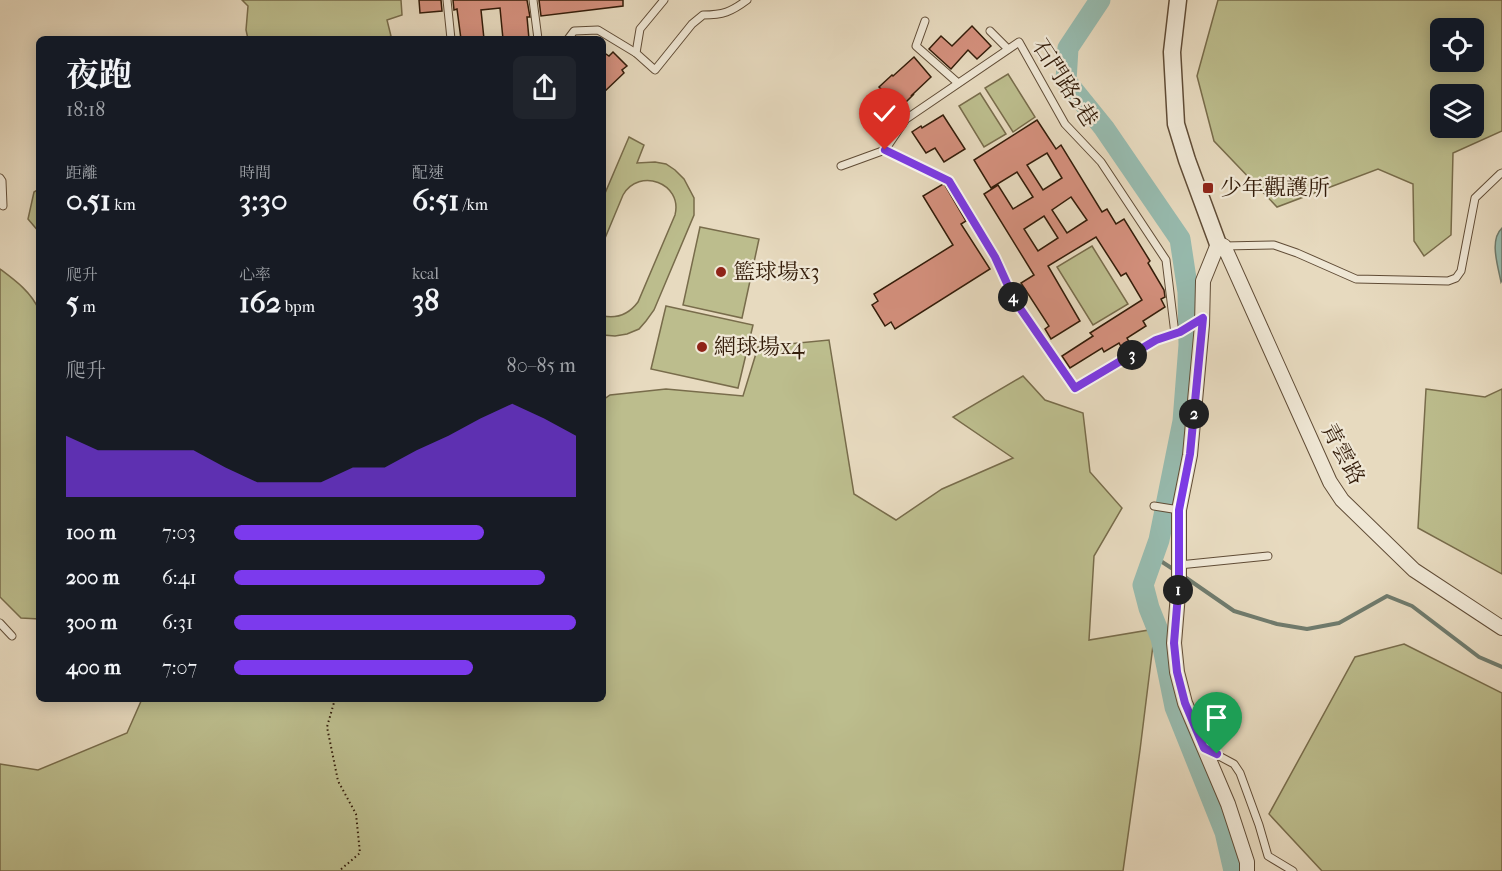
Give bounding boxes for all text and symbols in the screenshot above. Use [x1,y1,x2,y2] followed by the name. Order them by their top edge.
[1430,18,1484,138] map controls
[1430,18,1484,72] button: locate
[1027,34,1103,132] street label: 石門路2巷
[66,56,132,95] text: 夜跑
[513,56,576,119] button: share
[1430,84,1484,138] button: layers
[859,88,910,150] pin
[868,97,901,130] icon: check
[66,98,105,121] text: 18:18
[66,163,98,182] text: 距離
[239,163,271,182] text: 時間
[412,163,444,182] text: 配速
[1220,175,1330,201] place label: 少年觀護所
[1201,181,1215,195] marker: 少年觀護所
[66,183,111,218] text: 0.51
[239,183,287,218] text: 3:30
[412,183,459,218] text: 6:51
[111,195,136,214] text: km
[459,195,488,214] text: /km
[733,259,820,285] place label: 籃球場x3
[412,264,439,283] text: kcal
[66,265,98,284] text: 爬升
[239,265,271,284] text: 心率
[714,265,728,279] marker: 籃球場x3
[998,282,1028,312] pin: 4
[412,283,439,318] text: 38
[66,285,79,320] text: 5
[239,285,281,320] text: 162
[1008,287,1018,306] text: 4
[79,297,96,316] text: m
[281,297,315,316] text: bpm
[714,334,805,360] place label: 網球場x4
[695,340,709,354] marker: 網球場x4
[1117,340,1147,370] pin: 3
[1129,345,1135,364] text: 3
[507,354,576,377] text: 80–85 m
[66,359,106,382] text: 爬升
[1179,399,1209,429] pin: 2
[1190,404,1198,423] text: 2
[1316,419,1370,489] street label: 青雲路
[66,521,116,544] text: 100 m
[162,521,196,544] text: 7:03
[66,566,119,589] text: 200 m
[162,566,197,589] text: 6:41
[1163,575,1193,605] pin: 1
[1175,580,1181,599] text: 1
[66,611,117,634] text: 300 m
[162,611,193,634] text: 6:31
[66,656,121,679] text: 400 m
[162,656,197,679] text: 7:07
[1191,692,1242,754] pin
[1200,701,1233,734] icon: arrive

